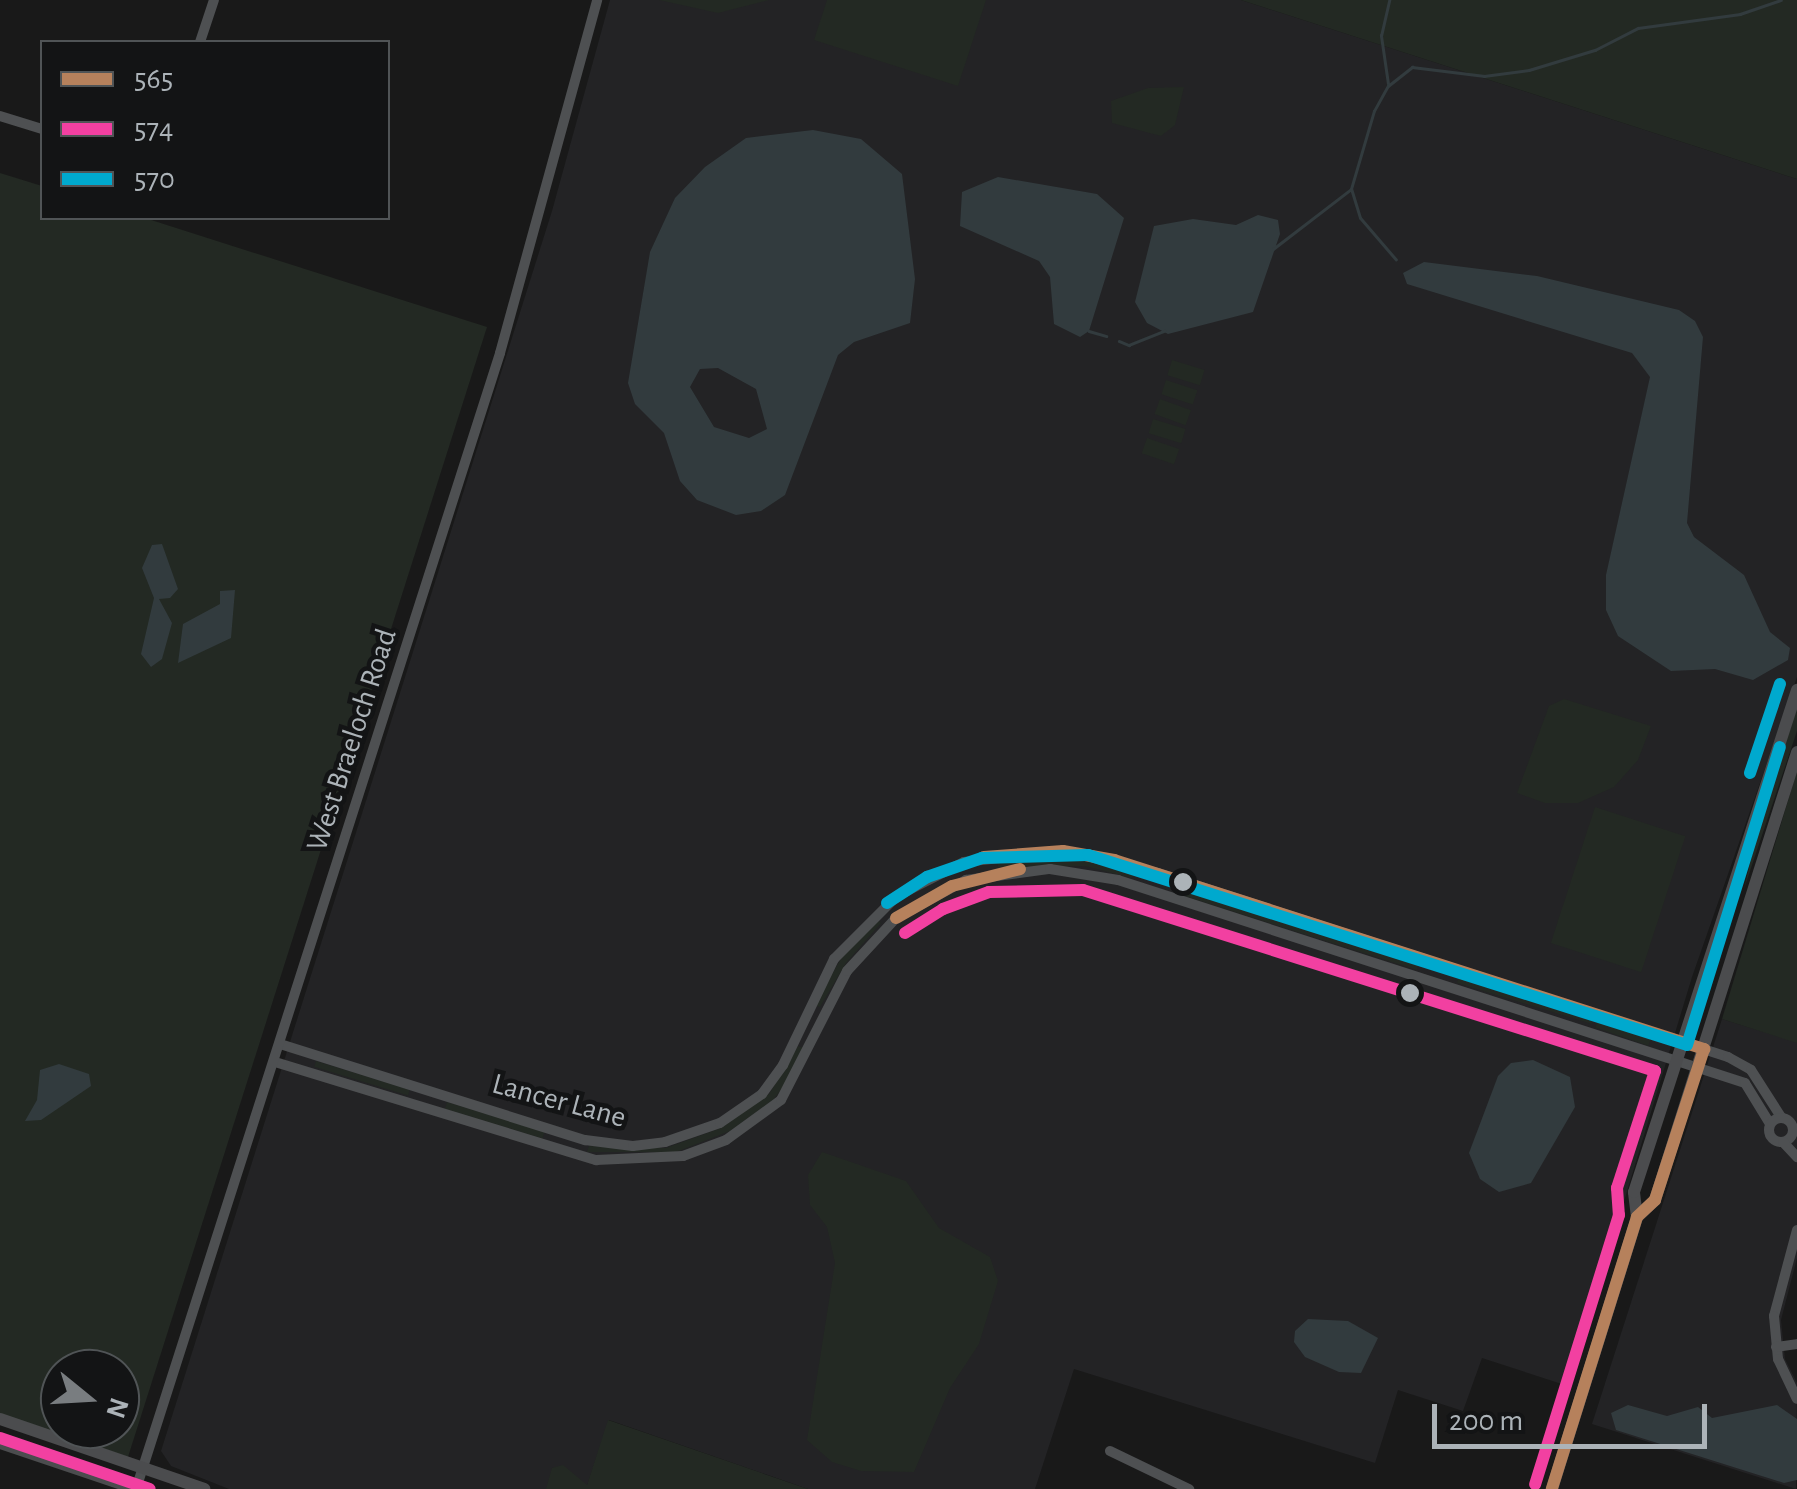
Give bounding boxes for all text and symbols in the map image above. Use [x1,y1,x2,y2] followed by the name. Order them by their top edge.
[40,40,390,220] legend
[134,64,173,94] text: 565
[134,114,173,144] text: 574
[134,164,175,194] text: 570
[299,624,405,856] street label: West Braeloch Road
[1173,872,1193,892] unlabelled marker
[1400,983,1420,1003] unlabelled marker
[488,1066,630,1136] street label: Lancer Lane
[40,1349,140,1449] north arrow
[1437,1384,1712,1446] scale bar
[100,1394,133,1421] text: N
[1449,1406,1523,1436] text: 200 m

